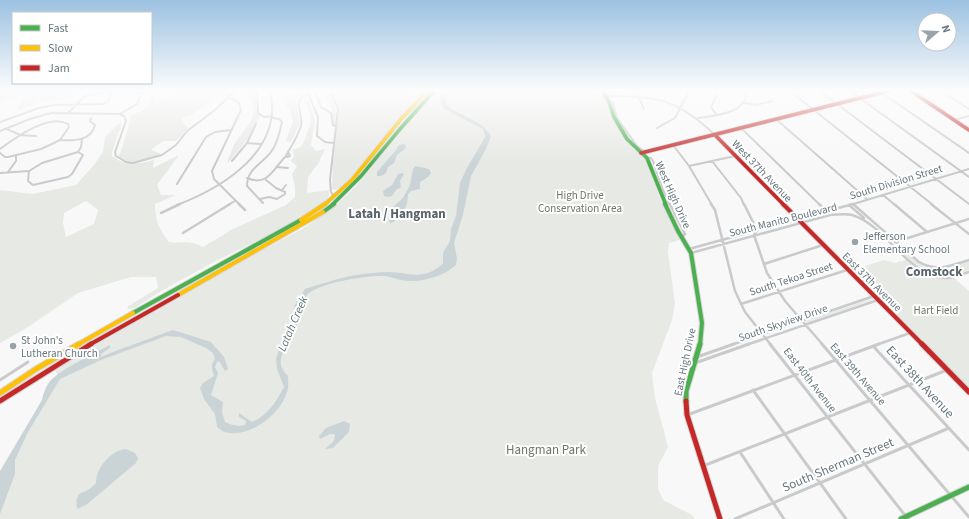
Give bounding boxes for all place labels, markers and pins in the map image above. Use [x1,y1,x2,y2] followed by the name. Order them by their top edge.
[863,229,950,257] place label: Jefferson Elementary School
[850,237,860,247] marker: Jefferson Elementary School
[21,333,98,361] place label: St John's Lutheran Church
[8,341,18,351] marker: St John's Lutheran Church

